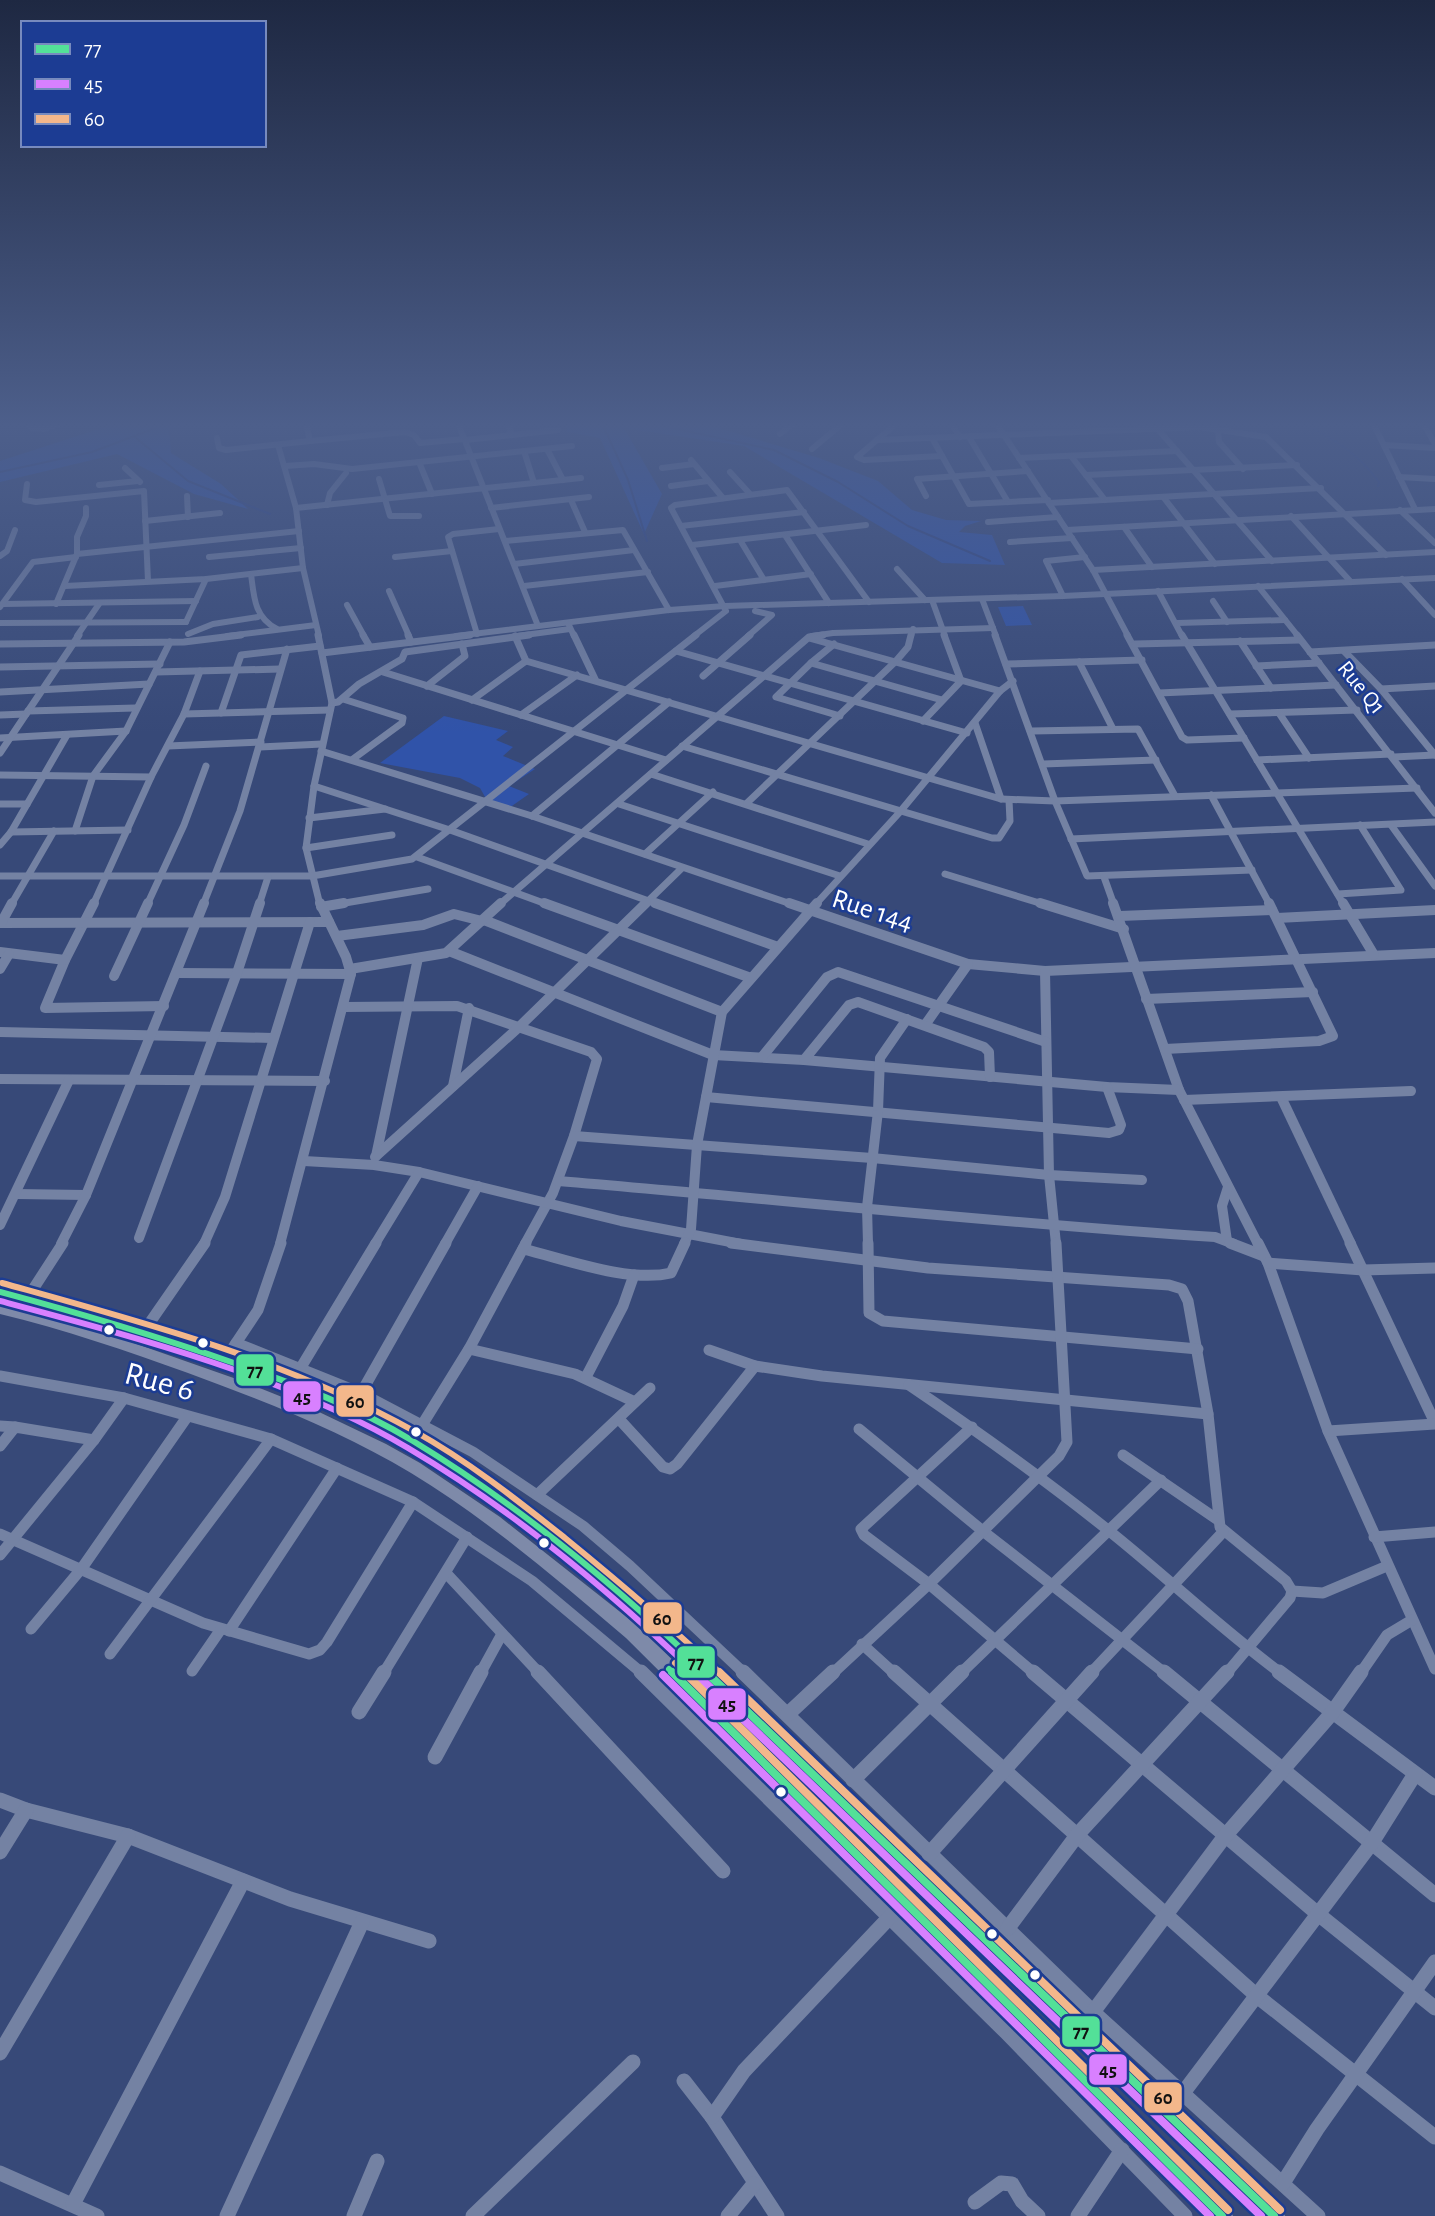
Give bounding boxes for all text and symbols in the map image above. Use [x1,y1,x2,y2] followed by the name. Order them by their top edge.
[21,21,266,147] legend
[84,39,102,60] text: 77
[84,74,103,95] text: 45
[84,109,105,130] text: 60
[1333,657,1389,719] street label: Rue Q1
[828,885,916,937] street label: Rue 144
[102,1323,116,1337] unlabelled marker
[196,1336,210,1350] unlabelled marker
[235,1353,275,1387] line badge: 77
[121,1357,198,1407] street label: Rue 6
[247,1362,263,1381] text: 77
[282,1380,322,1413] line badge: 45
[335,1384,375,1418] line badge: 60
[293,1388,311,1407] text: 45
[345,1393,365,1412] text: 60
[409,1425,423,1439] unlabelled marker
[537,1536,551,1550] unlabelled marker
[642,1601,683,1635] line badge: 60
[652,1610,672,1629] text: 60
[676,1645,716,1679] line badge: 77
[688,1654,704,1673] text: 77
[707,1687,747,1721] line badge: 45
[718,1695,736,1714] text: 45
[774,1785,788,1799] unlabelled marker
[985,1927,999,1941] unlabelled marker
[1028,1968,1042,1982] unlabelled marker
[1061,2015,1101,2048] line badge: 77
[1073,2023,1089,2042] text: 77
[1088,2053,1128,2086] line badge: 45
[1099,2061,1117,2080] text: 45
[1143,2081,1183,2114] line badge: 60
[1153,2089,1173,2108] text: 60

